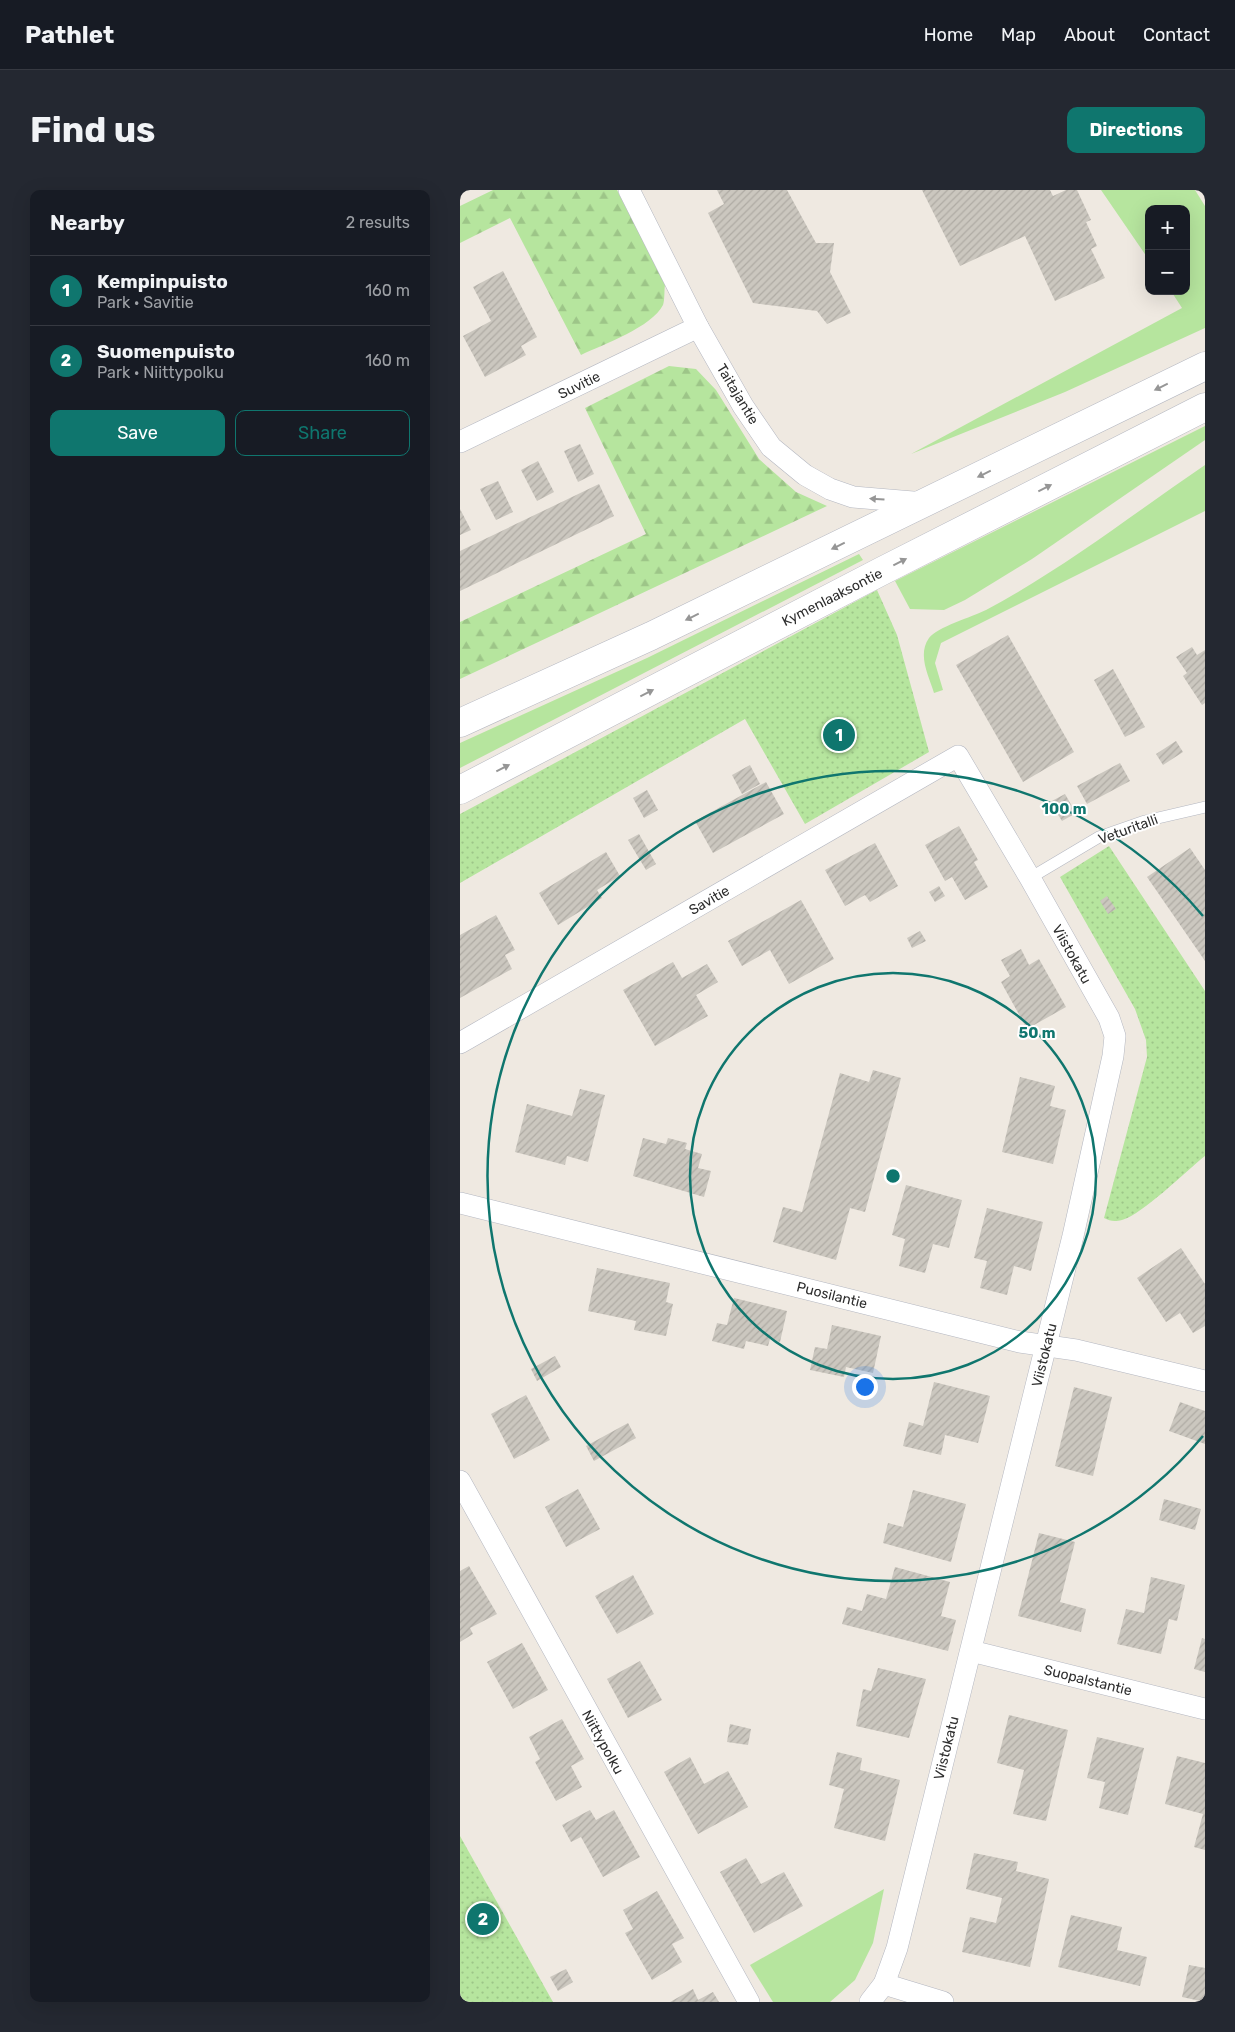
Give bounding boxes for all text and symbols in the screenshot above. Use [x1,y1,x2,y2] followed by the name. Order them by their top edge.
[25,21,114,49] text: Pathlet
[924,24,973,46] text: Home
[1001,24,1036,46] text: Map
[1064,24,1115,46] text: About
[1143,24,1210,46] text: Contact
[1067,107,1205,153] button: Directions
[30,109,155,151] text: Find us
[1145,205,1190,295] map controls
[1145,205,1190,250] button: +
[50,210,125,235] text: Nearby
[346,213,410,232] text: 2 results
[1145,250,1190,295] button: −
[97,270,228,293] text: Kempinpuisto
[62,281,70,300] text: 1
[365,281,410,300] text: 160 m
[97,293,194,312] text: Park · Savitie
[97,340,235,363] text: Suomenpuisto
[61,351,71,370] text: 2
[365,351,410,370] text: 160 m
[713,361,762,428] street label: Taitajantie
[97,363,224,382] text: Park · Niittypolku
[555,368,603,403] street label: Suvitie
[1154,383,1168,391] one-way arrow
[50,410,225,456] button: Save
[235,410,410,456] button: Share
[977,471,991,479] one-way arrow
[1038,484,1053,492] one-way arrow
[868,495,884,503] one-way arrow
[831,542,845,550] one-way arrow
[893,558,908,566] one-way arrow
[779,565,885,630] street label: Kymenlaaksontie
[685,613,699,621] one-way arrow
[640,689,655,697] one-way arrow
[823,716,855,754] pin: 1
[496,764,510,772] one-way arrow
[1042,800,1086,818] text: 100 m
[1096,811,1160,848] street label: Veturitalli
[686,882,733,919] street label: Savitie
[1048,922,1095,987] street label: Viistokatu
[1019,1024,1055,1042] text: 50 m
[884,1167,902,1185] centre of rings
[795,1279,869,1313] street label: Puosilantie
[1028,1321,1061,1389] street label: Viistokatu
[852,1374,878,1400] your location
[1042,1661,1134,1700] street label: Suopalstantie
[578,1707,627,1777] street label: Niittypolku
[930,1714,963,1782] street label: Viistokatu
[467,1900,499,1938] pin: 2

